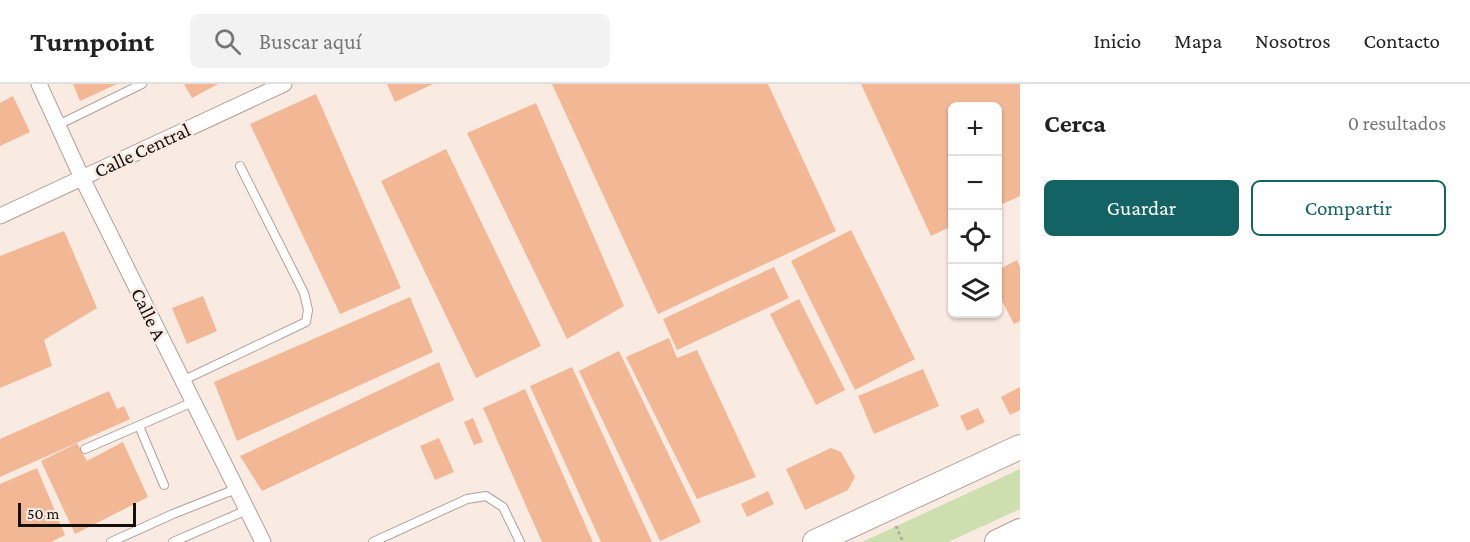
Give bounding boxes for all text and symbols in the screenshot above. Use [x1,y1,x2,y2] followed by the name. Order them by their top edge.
[190,14,610,68] search box
[211,25,244,58] icon: search
[30,26,154,57] text: Turnpoint
[259,29,362,54] text: Buscar aquí
[1093,29,1141,53] text: Inicio
[1174,29,1222,53] text: Mapa
[1255,29,1331,53] text: Nosotros
[1364,29,1440,53] text: Contacto
[948,102,1002,318] map controls
[948,102,1002,156] button: +
[1044,109,1106,138] text: Cerca
[1348,112,1446,134] text: 0 resultados
[91,118,193,182] street label: Calle Central
[948,156,1002,210] button: −
[1044,180,1239,236] button: Guardar
[1251,180,1446,236] button: Compartir
[948,210,1002,264] button: locate
[948,264,1002,318] button: layers
[127,284,171,344] street label: Calle A
[18,500,136,528] scale bar
[27,505,59,522] text: 50 m

